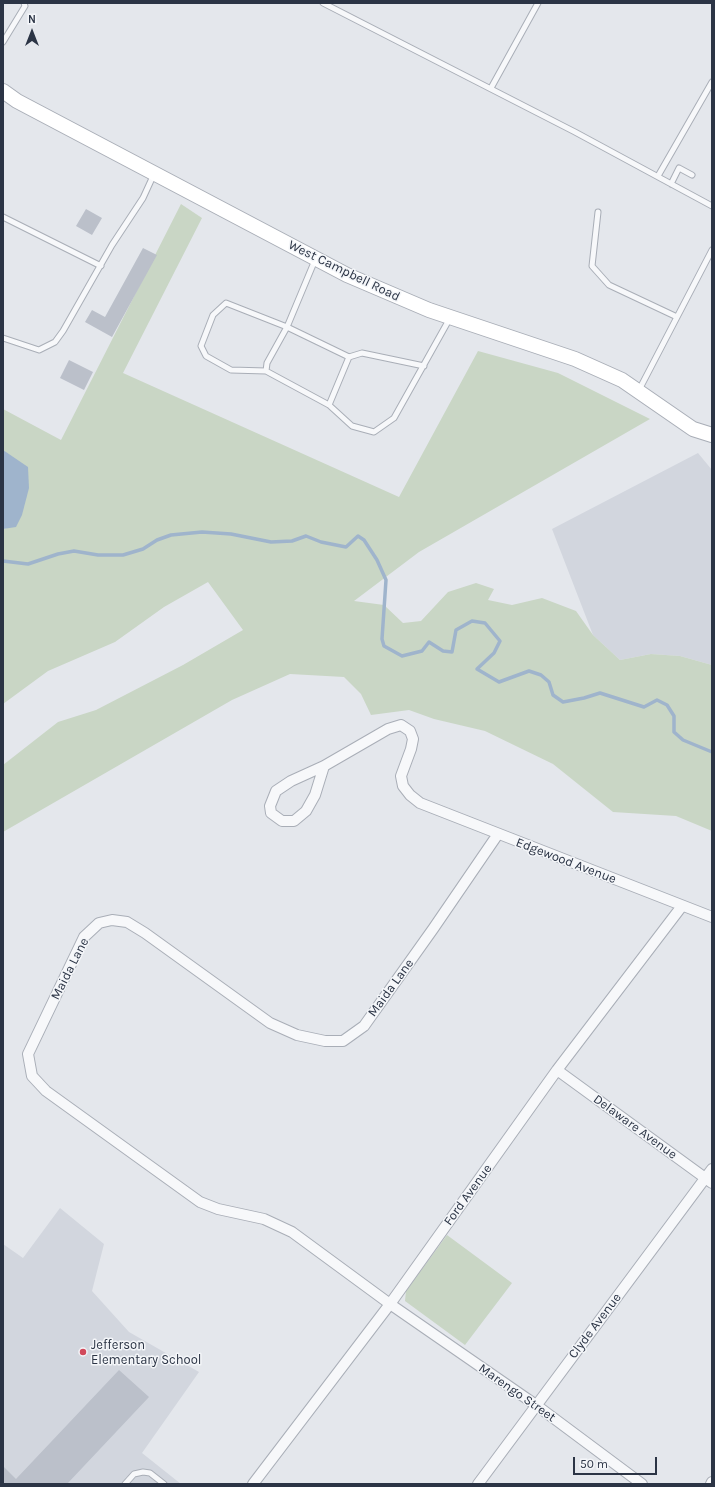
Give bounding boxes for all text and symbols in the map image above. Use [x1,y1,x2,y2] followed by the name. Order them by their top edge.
[12,12,52,52] north arrow
[28,13,36,26] text: N
[286,237,402,305] street label: West Campbell Road
[514,835,618,887] street label: Edgewood Avenue
[48,935,92,1003] street label: Maida Lane
[365,956,417,1020] street label: Maida Lane
[590,1091,680,1163] street label: Delaware Avenue
[441,1161,495,1229] street label: Ford Avenue
[565,1290,625,1362] street label: Clyde Avenue
[91,1337,201,1368] place label: Jefferson Elementary School
[78,1347,88,1357] marker: Jefferson Elementary School
[475,1361,559,1425] street label: Marengo Street
[575,1449,659,1475] scale bar
[580,1457,608,1471] text: 50 m

